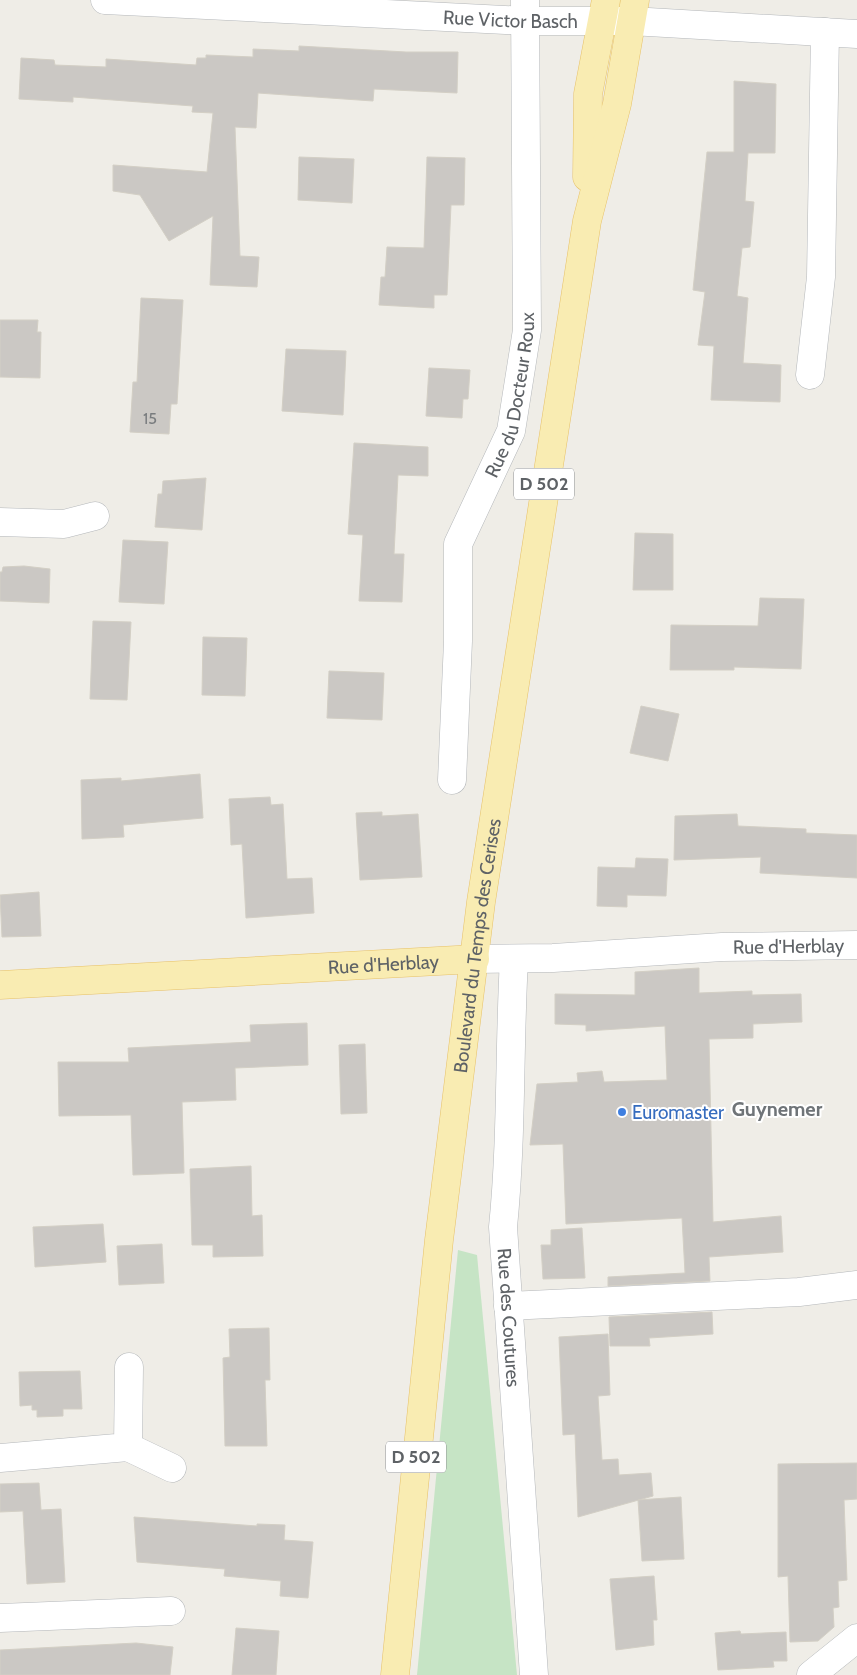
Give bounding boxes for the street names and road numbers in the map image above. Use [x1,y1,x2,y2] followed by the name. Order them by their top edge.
[443,5,578,33] street label: Rue Victor Basch
[479,312,539,481] street label: Rue du Docteur Roux
[514,468,574,499] road number: D 502
[448,817,505,1074] street label: Boulevard du Temps des Cerises
[733,934,845,958] street label: Rue d'Herblay
[327,949,440,979] street label: Rue d'Herblay
[493,1247,526,1388] street label: Rue des Coutures
[386,1441,446,1472] road number: D 502

